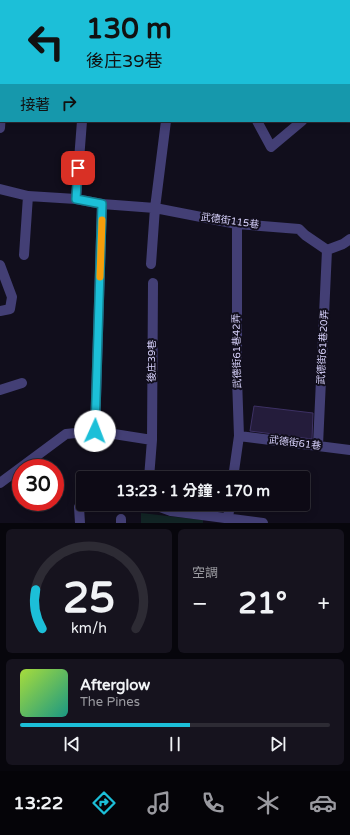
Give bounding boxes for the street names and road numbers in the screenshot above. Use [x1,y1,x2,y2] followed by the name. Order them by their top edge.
[200,211,260,231] street label: 武德街115巷
[315,309,331,385] street label: 武德街61巷20弄
[230,313,244,389] street label: 武德街61巷42弄
[146,340,158,382] street label: 後庄39巷
[268,434,322,452] street label: 武德街61巷

